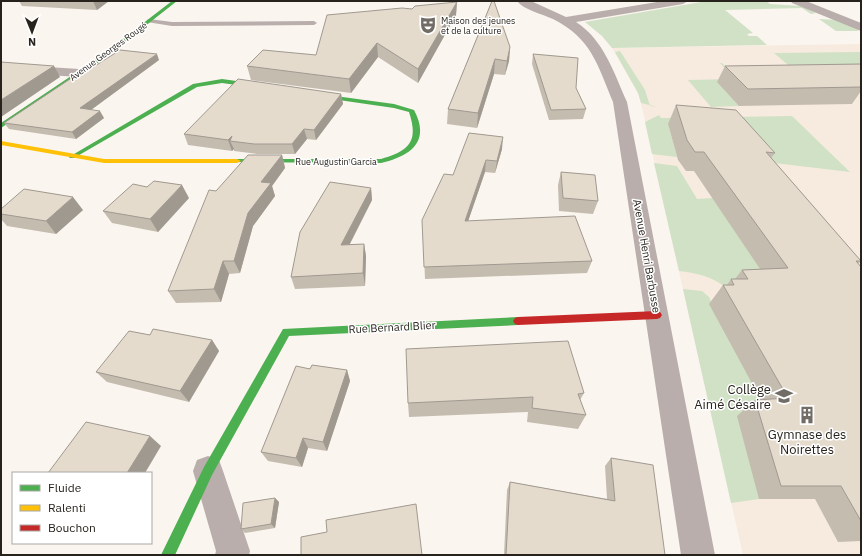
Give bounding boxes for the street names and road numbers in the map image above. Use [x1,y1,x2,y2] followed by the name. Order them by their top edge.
[67,19,149,83] street label: Avenue Georges Rougé
[295,156,377,167] street label: Rue Augustin Garcia
[630,198,664,314] street label: Avenue Henri Barbusse
[348,318,436,336] street label: Rue Bernard Blier

